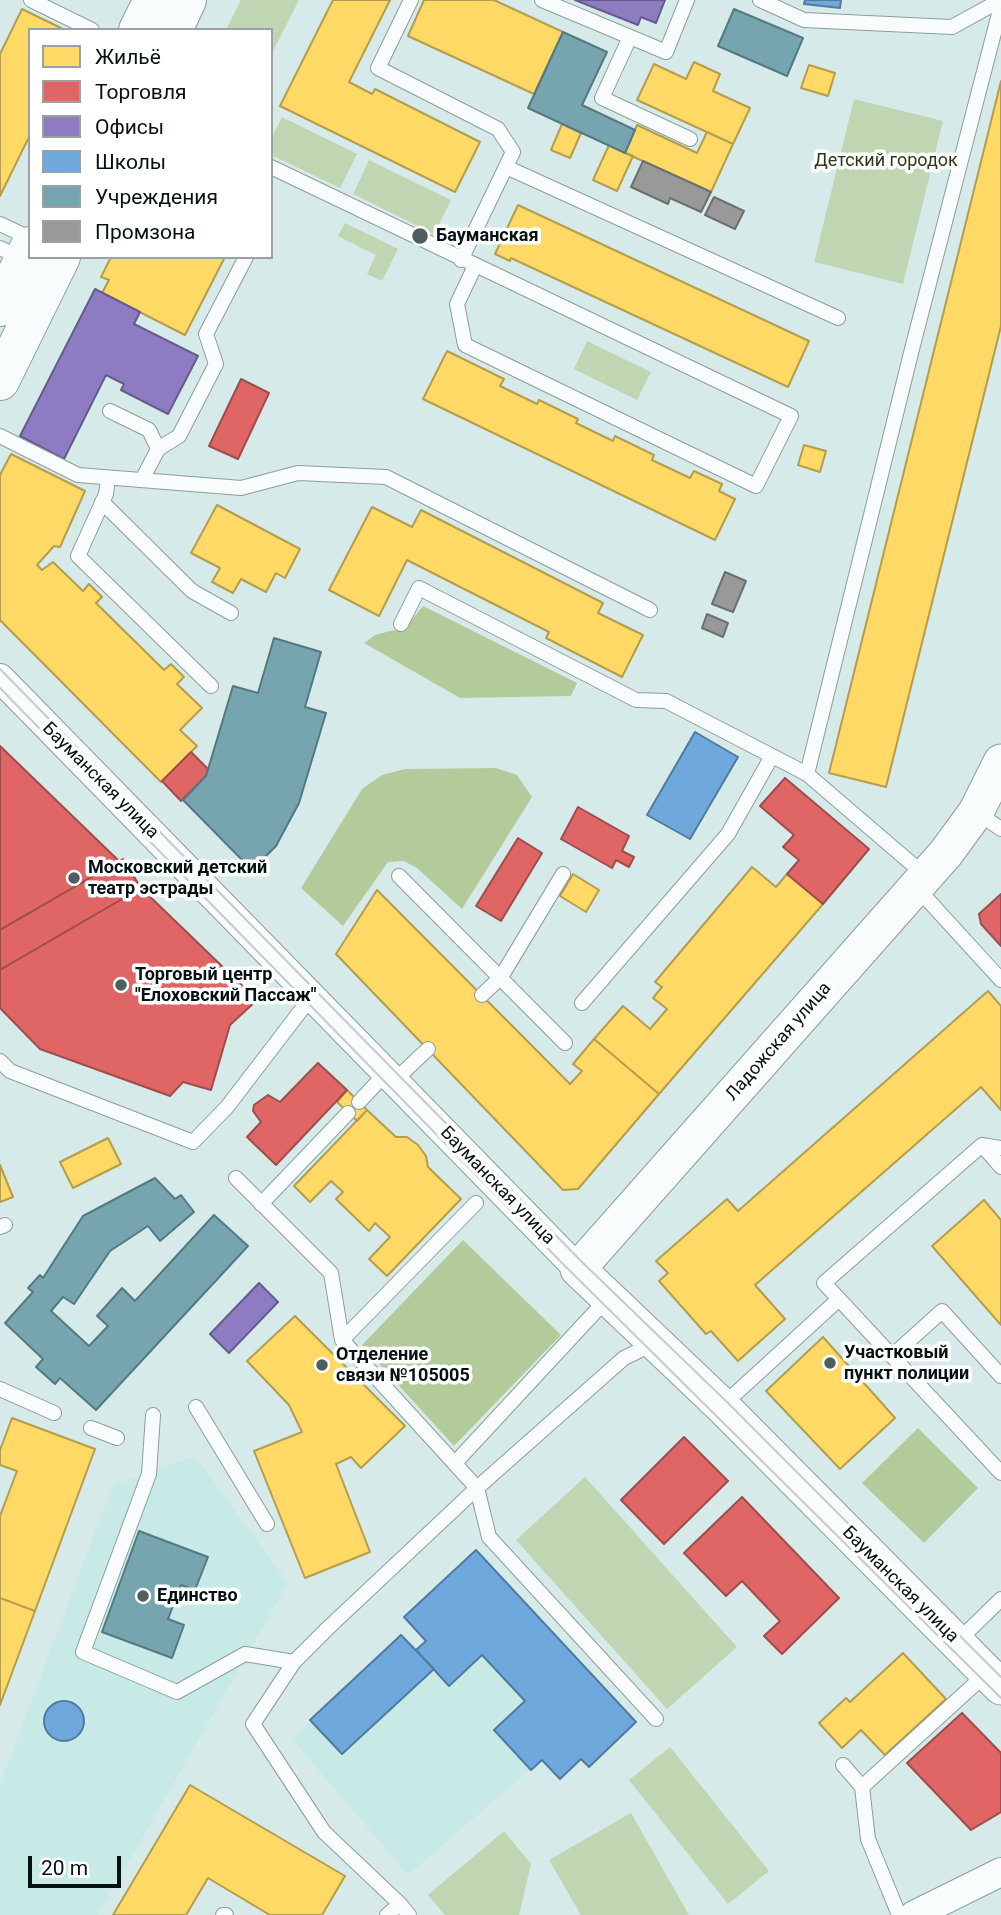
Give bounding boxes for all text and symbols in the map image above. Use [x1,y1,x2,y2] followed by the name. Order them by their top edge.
[28,28,273,259] legend
[95,45,161,69] text: Жильё
[95,80,187,104] text: Торговля
[95,115,164,139] text: Офисы
[95,150,166,174] text: Школы
[814,150,958,172] park label: Детский городок
[95,185,218,209] text: Учреждения
[95,220,196,244] text: Промзона
[436,225,539,247] place label: Бауманская
[410,226,430,246] marker: Бауманская
[37,718,163,844] street label: Бауманская улица
[88,857,267,900] place label: Московский детский театр эстрады
[66,870,82,886] marker: Московский детский театр эстрады
[135,964,317,1006] place label: Торговый центр "Елоховский Пассаж"
[113,977,129,993] marker: Торговый центр "Елоховский Пассаж"
[722,978,836,1106] street label: Ладожская улица
[435,1122,559,1250] street label: Бауманская улица
[844,1342,969,1384] place label: Участковый пункт полиции
[336,1344,470,1386] place label: Отделение связи №105005
[822,1355,838,1371] marker: Участковый пункт полиции
[314,1357,330,1373] marker: Отделение связи №105005
[837,1522,963,1648] street label: Бауманская улица
[157,1585,238,1607] place label: Единство
[135,1588,151,1604] marker: Единство
[32,1842,124,1886] scale bar
[41,1856,88,1880] text: 20 m

